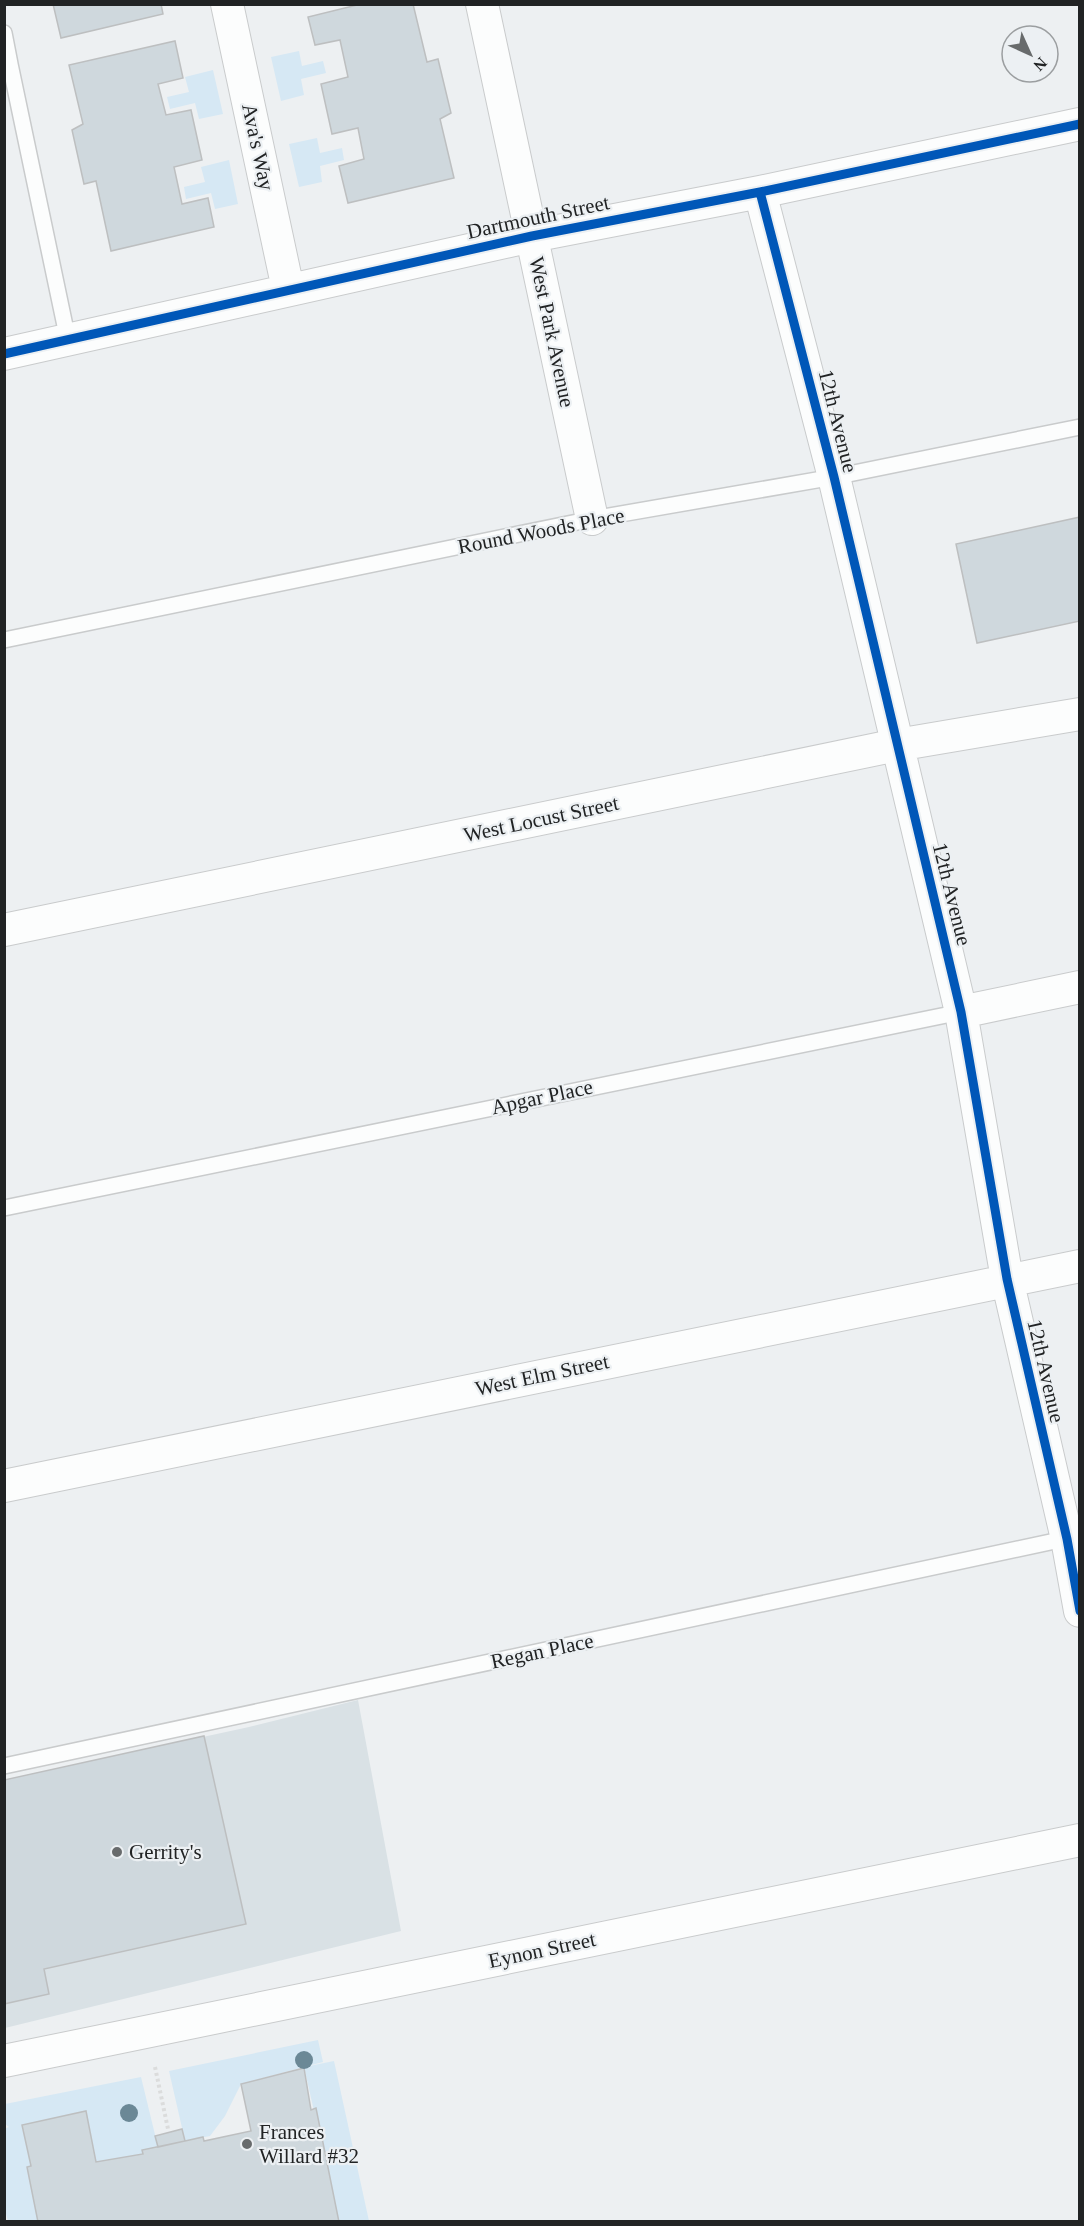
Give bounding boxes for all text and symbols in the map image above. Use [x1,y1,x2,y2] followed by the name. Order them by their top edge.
[1000,24,1060,84] north arrow
[1030,54,1050,75] text: N
[237,101,279,193] street label: Ava's Way
[464,190,612,244] street label: Dartmouth Street
[524,255,580,409] street label: West Park Avenue
[814,367,862,475] street label: 12th Avenue
[456,503,626,559] street label: Round Woods Place
[461,791,621,847] street label: West Locust Street
[928,840,976,948] street label: 12th Avenue
[489,1075,595,1119] street label: Apgar Place
[1022,1317,1070,1425] street label: 12th Avenue
[473,1349,611,1401] street label: West Elm Street
[488,1628,596,1674] street label: Regan Place
[129,1840,202,1864] place label: Gerrity's
[110,1845,124,1859] marker: Gerrity's
[486,1927,598,1973] street label: Eynon Street
[259,2120,359,2168] place label: Frances Willard #32
[240,2137,254,2151] marker: Frances Willard #32

